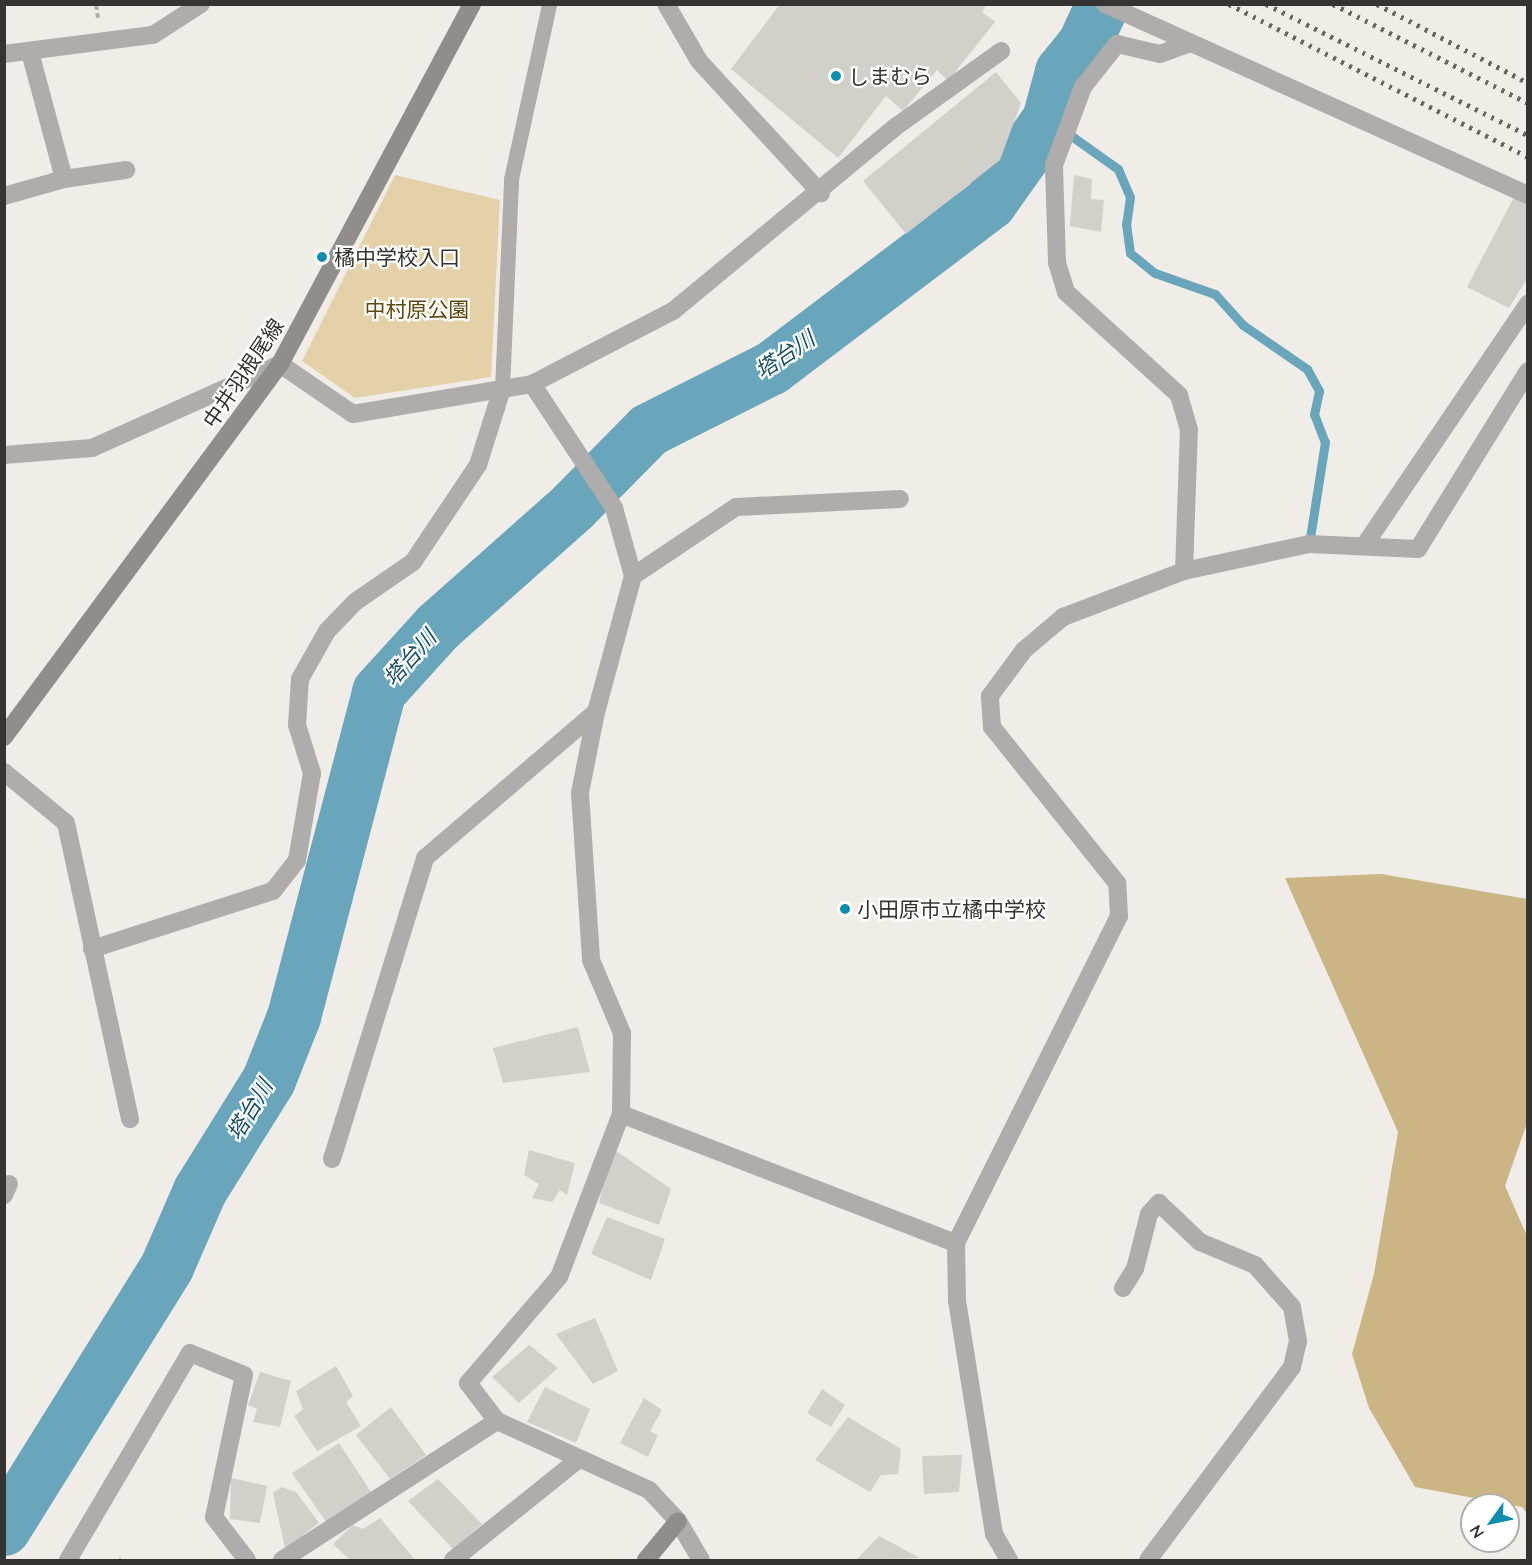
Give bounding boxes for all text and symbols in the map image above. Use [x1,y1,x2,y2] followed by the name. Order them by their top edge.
[848,63,932,89] place label: しまむら
[829,69,843,83] marker: しまむら
[334,244,460,270] place label: 橘中学校入口
[315,250,329,264] marker: 橘中学校入口
[365,296,469,322] park label: 中村原公園
[197,314,289,432] street label: 中井羽根尾線
[750,326,820,384] water label: 塔台川
[378,625,442,691] water label: 塔台川
[857,896,1046,922] place label: 小田原市立橘中学校
[838,902,852,916] marker: 小田原市立橘中学校
[222,1075,278,1145] water label: 塔台川
[1460,1493,1520,1553] north arrow
[1465,1521,1488,1542] text: N

